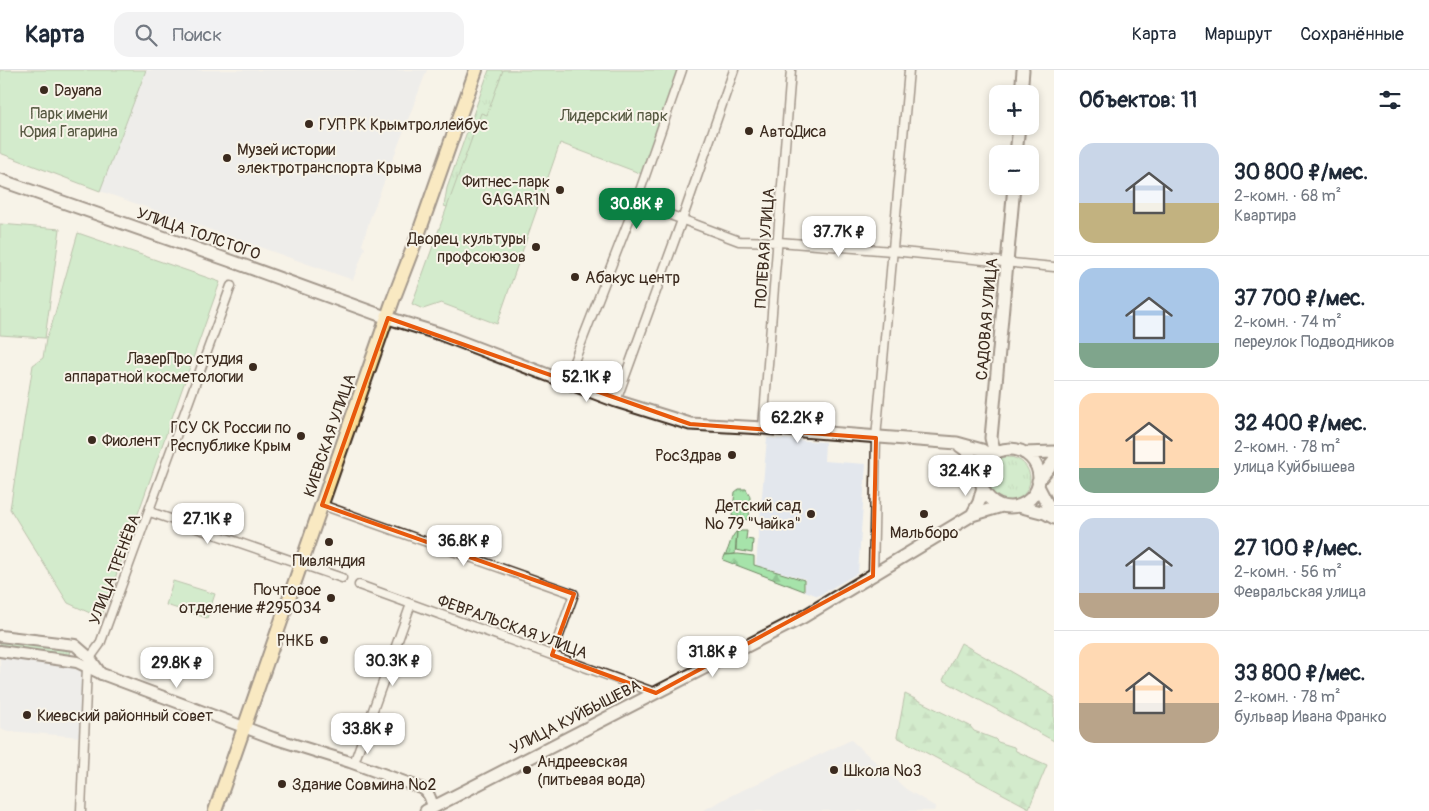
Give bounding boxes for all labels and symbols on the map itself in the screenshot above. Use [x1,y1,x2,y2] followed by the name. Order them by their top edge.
[54,81,102,101] place label: Dayana
[38,84,50,96] marker: Dayana
[20,104,118,142] park label: Парк имени Юрия Гагарина
[559,106,668,126] park label: Лидерский парк
[319,115,488,135] place label: ГУП РК Крымтроллейбус
[303,118,315,130] marker: ГУП РК Крымтроллейбус
[759,122,826,142] place label: АвтоДиса
[743,125,755,137] marker: АвтоДиса
[237,140,422,178] place label: Музей истории электротранспорта Крыма
[221,152,233,164] marker: Музей истории электротранспорта Крыма
[462,172,550,210] place label: Фитнес-парк GAGAR1N
[554,184,566,196] marker: Фитнес-парк GAGAR1N
[751,187,779,309] street label: ПОЛЕВАЯ УЛИЦА
[591,188,683,230] pin: 30.8K ₽
[134,203,263,264] street label: УЛИЦА ТОЛСТОГО
[793,216,885,258] pin: 37.7K ₽
[406,229,526,267] place label: Дворец культуры профсоюзов
[530,241,542,253] marker: Дворец культуры профсоюзов
[972,257,1002,381] street label: САДОВАЯ УЛИЦА
[585,268,680,288] place label: Абакус центр
[569,271,581,283] marker: Абакус центр
[64,349,243,387] place label: ЛазерПро студия аппаратной косметологии
[541,360,633,403] pin: 52.1K ₽
[247,361,259,373] marker: ЛазерПро студия аппаратной косметологии
[300,371,360,500] street label: КИЕВСКАЯ УЛИЦА
[752,402,844,444] pin: 62.2K ₽
[170,418,291,456] place label: ГСУ СК России по Республике Крым
[295,430,307,442] marker: ГСУ СК России по Республике Крым
[102,431,161,451] place label: Фиолент
[86,434,98,446] marker: Фиолент
[655,446,722,466] place label: РосЗдрав
[726,449,738,461] marker: РосЗдрав
[920,454,1012,497] pin: 32.4K ₽
[705,496,801,534] place label: Детский сад № 79 "Чайка"
[162,502,254,545] pin: 27.1K ₽
[805,508,817,520] marker: Детский сад № 79 "Чайка"
[918,508,930,520] marker: Мальборо
[85,511,145,628] street label: УЛИЦА ТРЕНЁВА
[890,523,959,543] place label: Мальборо
[418,524,510,567] pin: 36.8K ₽
[323,536,335,548] marker: Пивляндия
[293,551,365,571] place label: Пивляндия
[179,580,321,618] place label: Почтовое отделение #295034
[435,590,590,663] street label: ФЕВРАЛЬСКАЯ УЛИЦА
[325,592,337,604] marker: Почтовое отделение #295034
[277,631,314,651] place label: РНКБ
[318,634,330,646] marker: РНКБ
[667,636,759,678] pin: 31.8K ₽
[347,644,439,687] pin: 30.3K ₽
[131,646,223,689] pin: 29.8K ₽
[507,675,644,759] street label: УЛИЦА КУЙБЫШЕВА
[37,706,213,726] place label: Киевский районный совет
[21,709,33,721] marker: Киевский районный совет
[322,712,414,755] pin: 33.8K ₽
[537,752,646,790] place label: Андреевская (питьевая вода)
[844,761,922,781] place label: Школа №3
[521,764,533,776] marker: Андреевская (питьевая вода)
[828,764,840,776] marker: Школа №3
[292,775,436,795] place label: Здание Совмина №2
[276,778,288,790] marker: Здание Совмина №2

